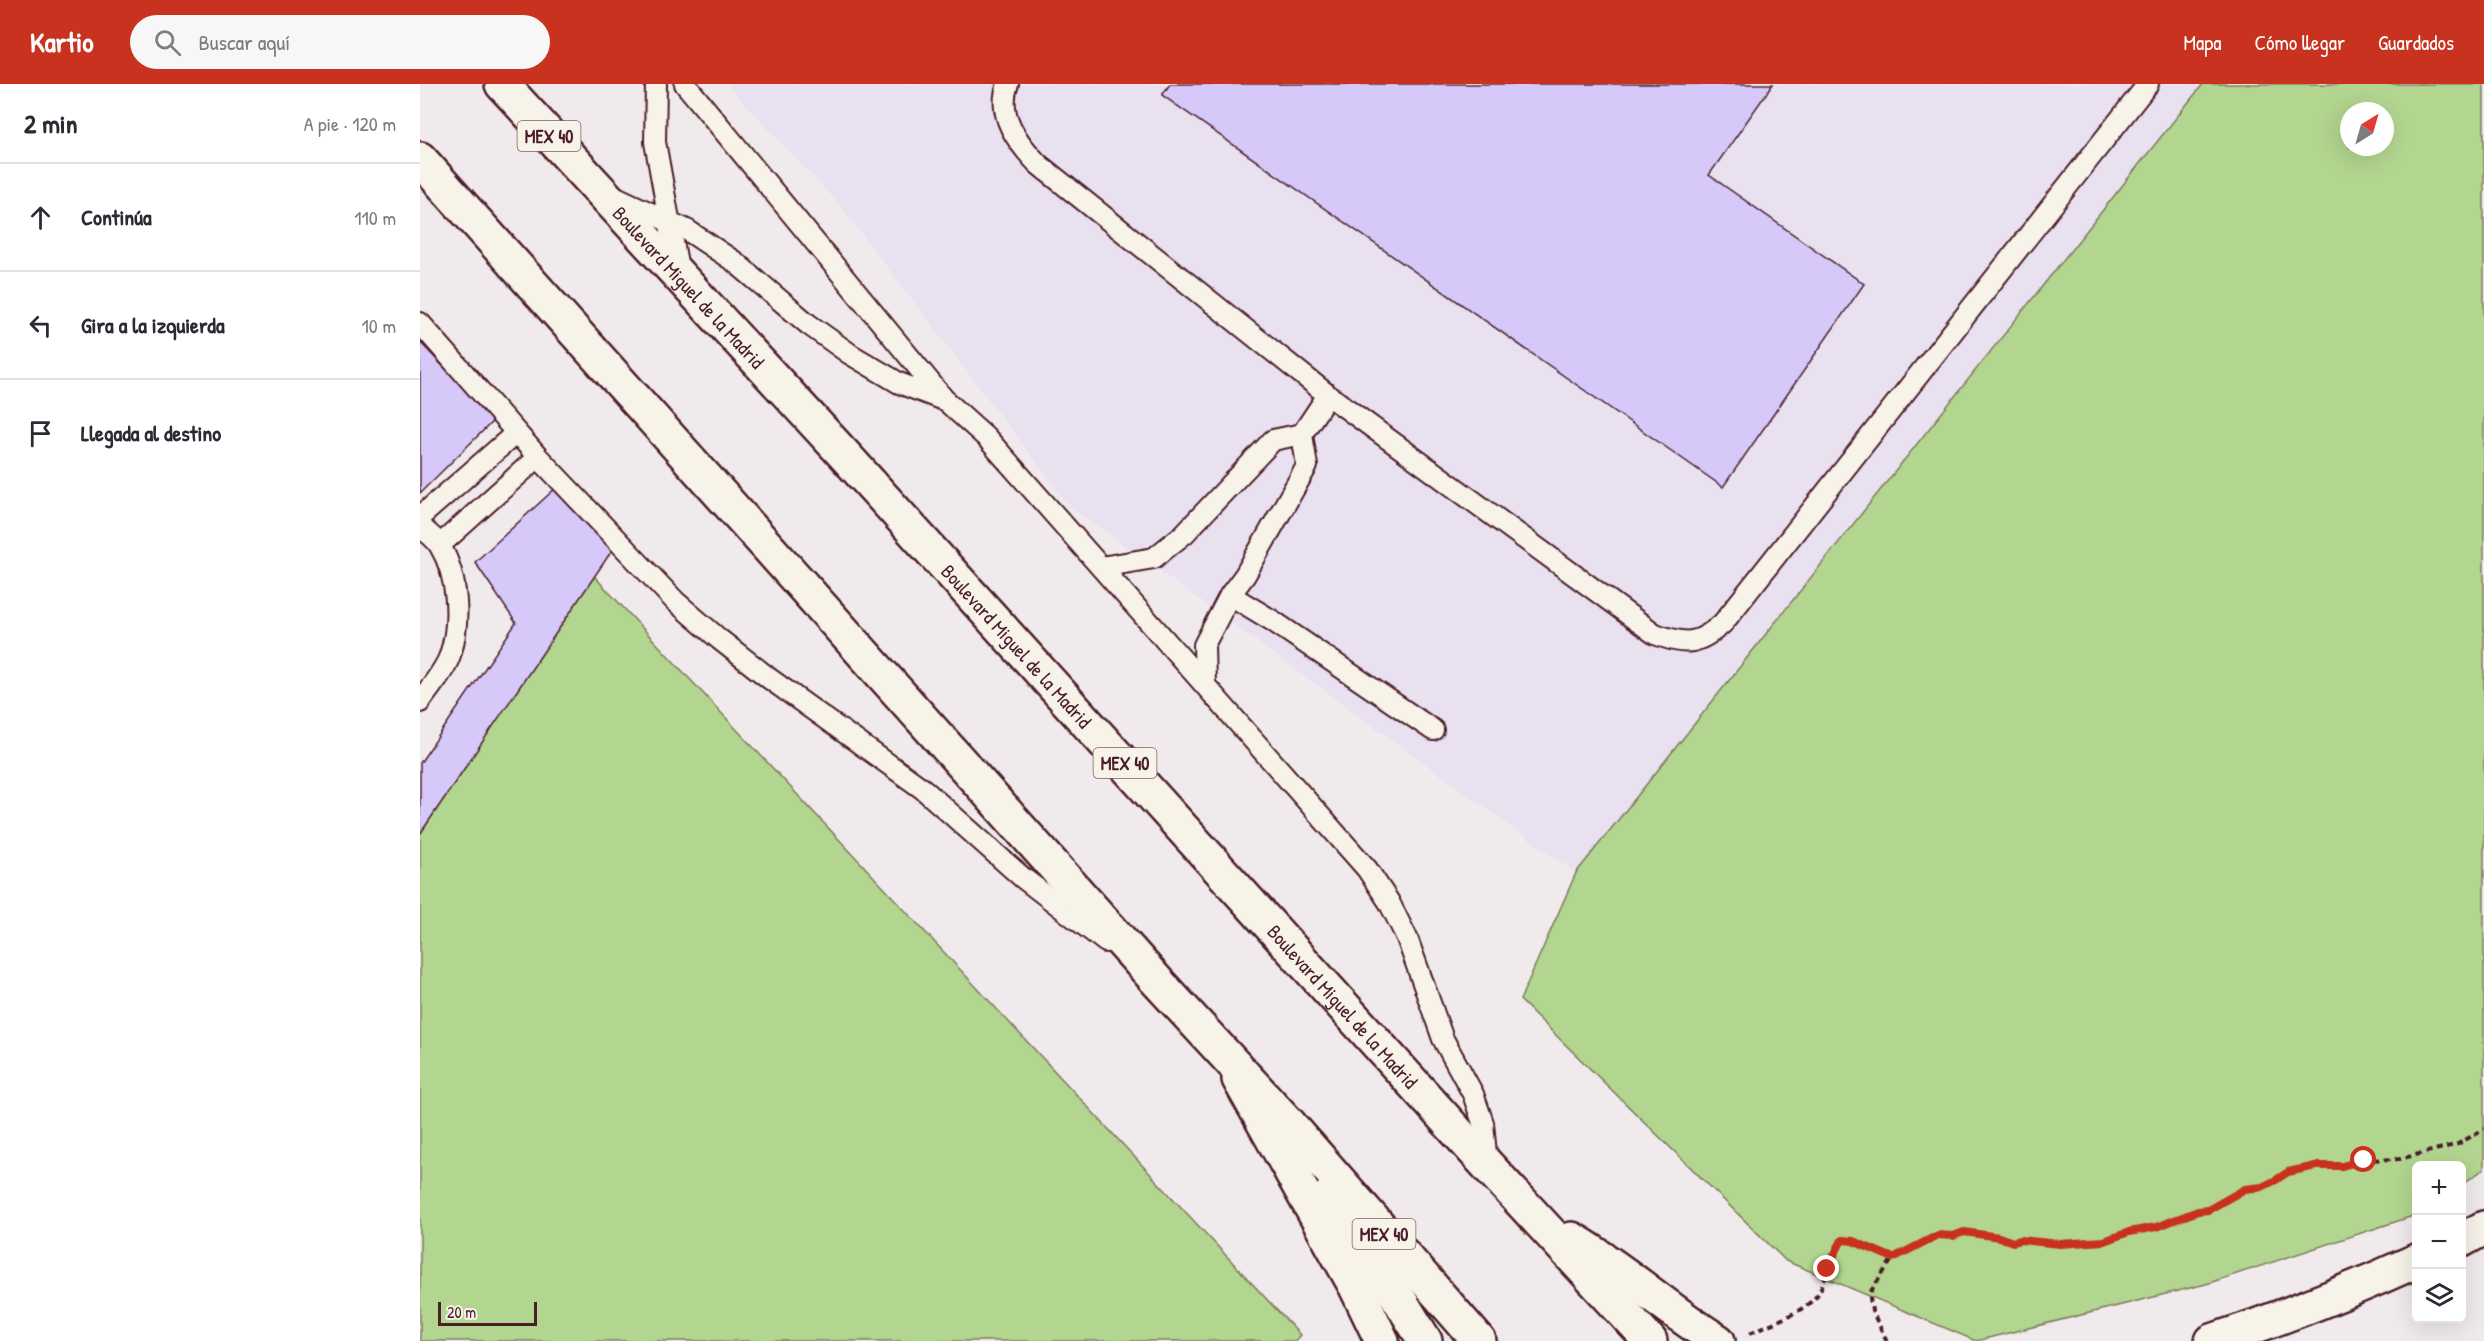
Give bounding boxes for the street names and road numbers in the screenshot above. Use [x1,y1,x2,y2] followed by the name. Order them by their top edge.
[518,121,580,151] road number: MEX 40
[607,200,771,374] street label: Boulevard Miguel de la Madrid
[936,558,1098,734] street label: Boulevard Miguel de la Madrid
[1094,748,1156,778] road number: MEX 40
[1262,918,1424,1094] street label: Boulevard Miguel de la Madrid
[1352,1219,1416,1249] road number: MEX 40

